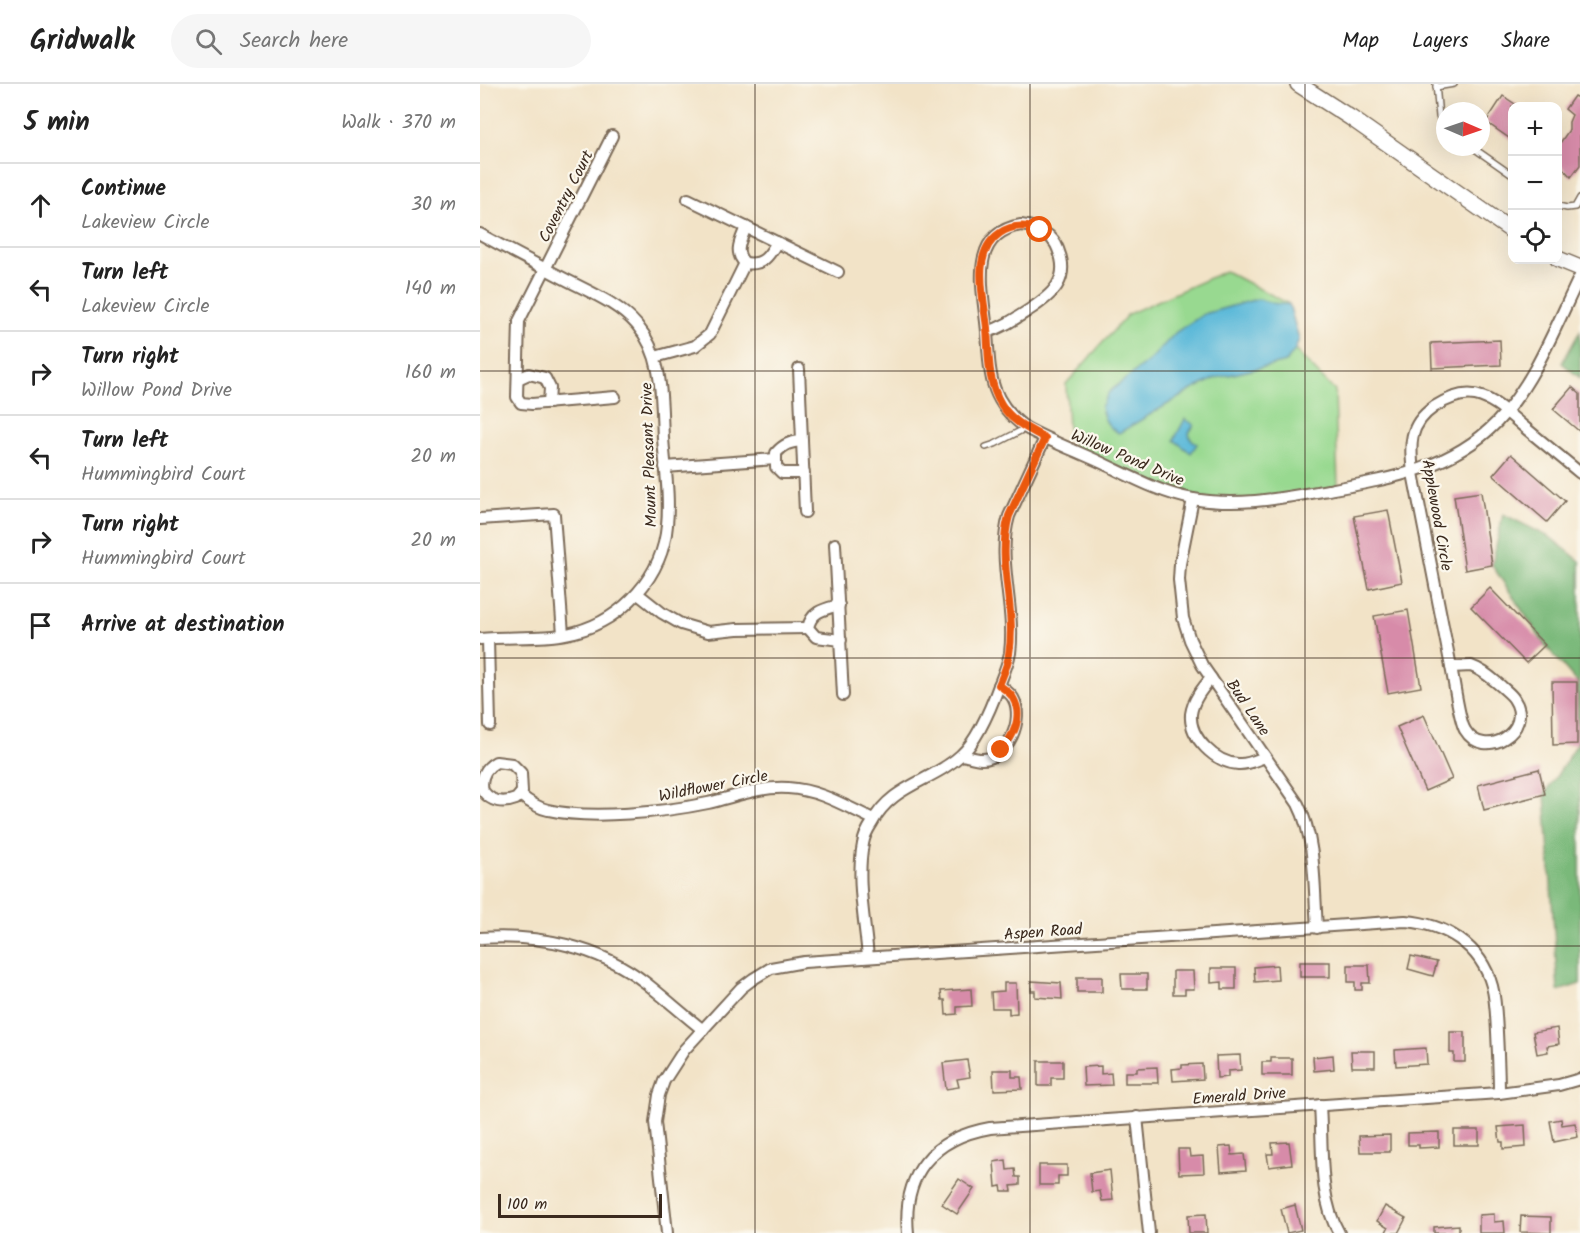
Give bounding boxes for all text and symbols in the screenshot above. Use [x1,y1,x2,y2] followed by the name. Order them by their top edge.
[171,14,591,68] search box
[30,19,135,64] text: Gridwalk
[240,24,348,59] text: Search here
[192,25,225,58] icon: search
[1342,25,1379,58] text: Map
[1412,25,1468,58] text: Layers
[1501,25,1550,58] text: Share
[24,102,90,144] text: 5 min
[1436,102,1490,156] north arrow
[1508,102,1562,264] map controls
[1508,102,1562,156] button: +
[341,107,456,139] text: Walk · 370 m
[532,145,601,247] street label: Coventry Court
[1508,156,1562,210] button: −
[81,172,166,207] text: Continue
[24,189,57,222] icon: ahead
[411,189,456,221] text: 30 m
[81,207,210,239] text: Lakeview Circle
[1508,210,1562,264] button: locate
[1026,216,1052,242] route start
[81,256,168,291] text: Turn left
[24,273,57,306] icon: left
[405,273,456,305] text: 140 m
[81,291,210,323] text: Lakeview Circle
[81,340,179,375] text: Turn right
[24,357,57,390] icon: right
[405,357,456,389] text: 160 m
[81,375,232,407] text: Willow Pond Drive
[634,382,665,528] street label: Mount Pleasant Drive
[1067,423,1188,493] street label: Willow Pond Drive
[81,424,168,459] text: Turn left
[24,441,57,474] icon: left
[410,441,456,473] text: 20 m
[1414,458,1459,573] street label: Applewood Circle
[81,459,246,491] text: Hummingbird Court
[81,508,179,543] text: Turn right
[24,525,57,558] icon: right
[410,525,456,557] text: 20 m
[81,543,246,575] text: Hummingbird Court
[81,608,284,643] text: Arrive at destination
[24,609,57,642] icon: arrive
[1219,674,1276,741] street label: Bud Lane
[987,736,1013,762] route end
[657,764,770,809] street label: Wildflower Circle
[1003,917,1084,948] street label: Aspen Road
[1191,1081,1287,1112] street label: Emerald Drive
[498,1191,662,1218] scale bar
[507,1192,547,1217] text: 100 m

